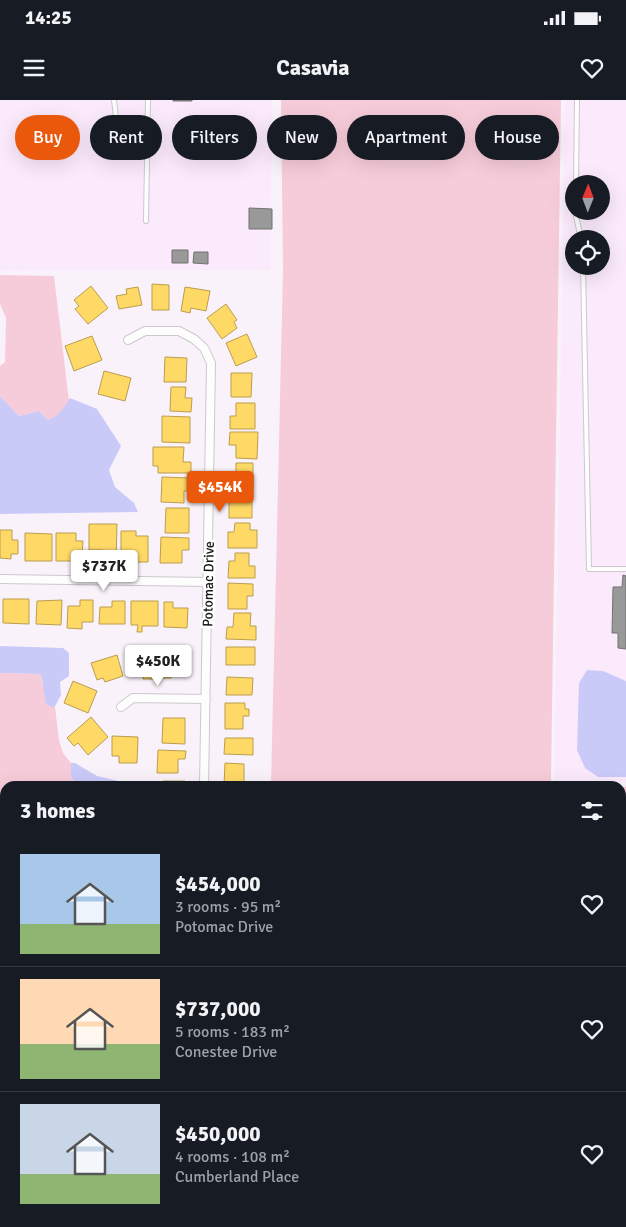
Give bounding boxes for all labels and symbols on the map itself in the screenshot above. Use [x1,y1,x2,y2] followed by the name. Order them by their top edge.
[565,175,610,220] north arrow
[185,470,255,513] pin: $454K
[199,541,218,627] street label: Potomac Drive
[69,550,139,592] pin: $737K
[123,644,193,687] pin: $450K

